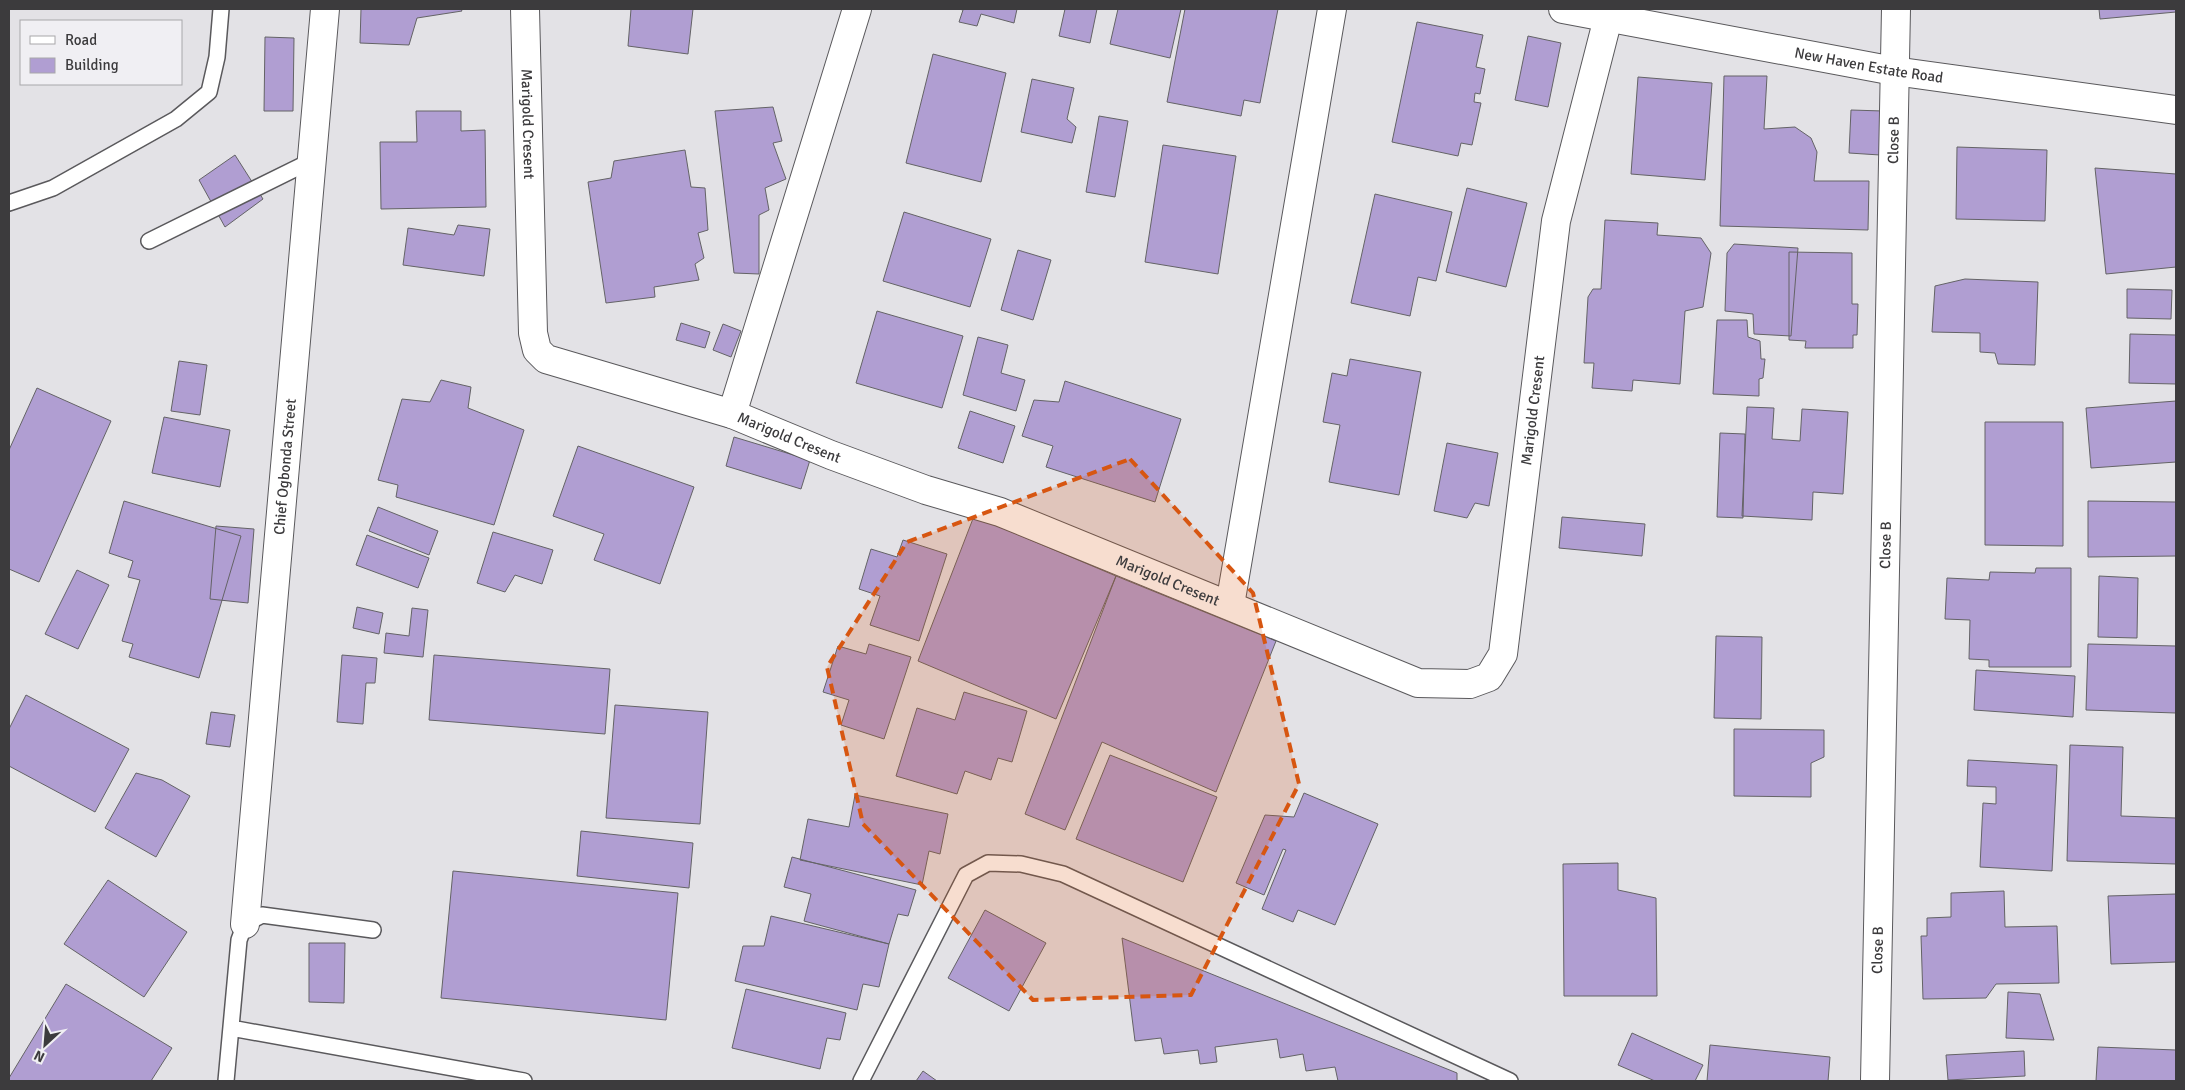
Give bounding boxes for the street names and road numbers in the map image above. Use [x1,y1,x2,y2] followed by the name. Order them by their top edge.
[1793,44,1944,87] street label: New Haven Estate Road
[517,69,538,179] street label: Marigold Cresent
[1884,116,1903,164] street label: Close B
[1517,355,1548,466] street label: Marigold Cresent
[270,398,300,536] street label: Chief Ogbonda Street
[735,408,843,467] street label: Marigold Cresent
[1876,521,1895,569] street label: Close B
[1113,551,1222,610] street label: Marigold Cresent
[1868,926,1887,974] street label: Close B

